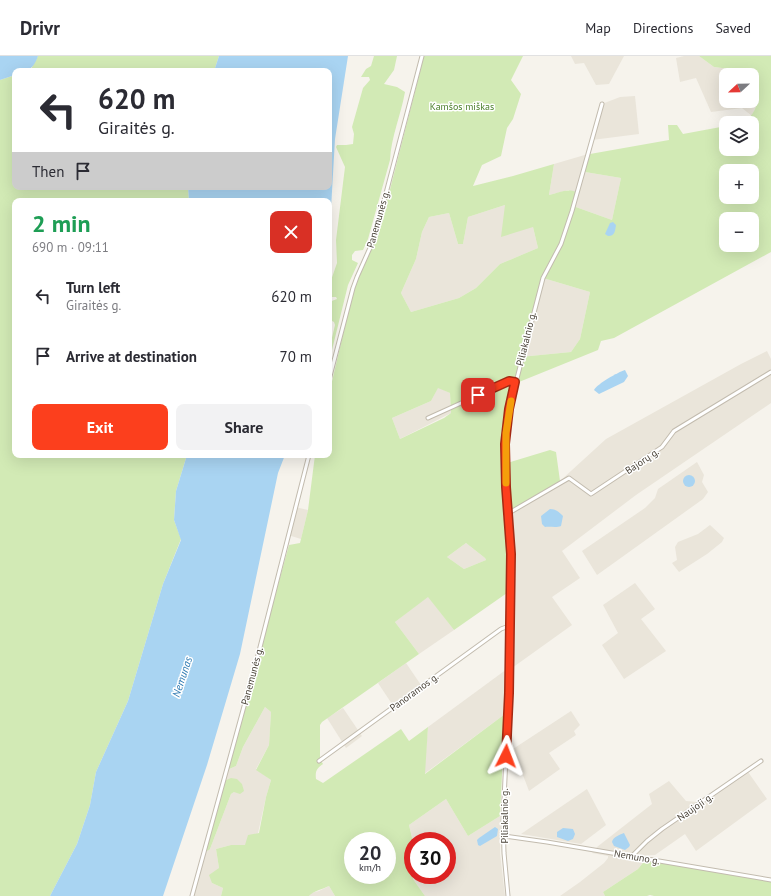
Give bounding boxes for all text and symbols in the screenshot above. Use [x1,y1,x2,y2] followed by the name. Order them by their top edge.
[20,16,60,40] text: Drivr
[585,19,611,37] text: Map
[633,19,693,37] text: Directions
[715,19,751,37] text: Saved
[719,68,759,108] north arrow
[719,68,759,252] map controls
[98,80,175,117] text: 620 m
[32,84,84,136] icon: left
[430,100,494,113] park label: Kamšos miškas
[98,116,175,139] text: Giraitės g.
[719,116,759,156] button: layers
[72,160,94,182] icon: arrive
[32,162,64,181] text: Then
[719,164,759,204] button: +
[364,189,392,249] street label: Panemunės g.
[32,208,91,239] text: 2 min
[270,211,312,253] button: close
[719,212,759,252] button: −
[32,239,109,256] text: 690 m · 09:11
[66,278,120,297] text: Turn left
[32,285,54,307] icon: left
[271,287,312,306] text: 620 m
[66,297,121,314] text: Giraitės g.
[513,311,539,367] street label: Piliakalnio g.
[32,345,54,367] icon: arrive
[66,347,197,366] text: Arrive at destination
[279,347,312,366] text: 70 m
[461,378,495,412] pin
[467,384,489,406] icon: arrive
[32,404,168,450] button: Exit
[176,404,312,450] button: Share
[623,445,661,477] street label: Bajorų g.
[238,646,266,706] street label: Panemunės g.
[169,654,195,699] water label: Nemunas
[387,670,441,714] street label: Panoramos g.
[485,735,527,777] position arrow
[498,788,511,844] street label: Piliakalnio g.
[675,790,715,824] street label: Naujoji g.
[404,832,456,884] speed limit sign: 30
[359,840,381,866] text: 20
[613,847,661,867] street label: Nemuno g.
[359,861,381,874] text: km/h

